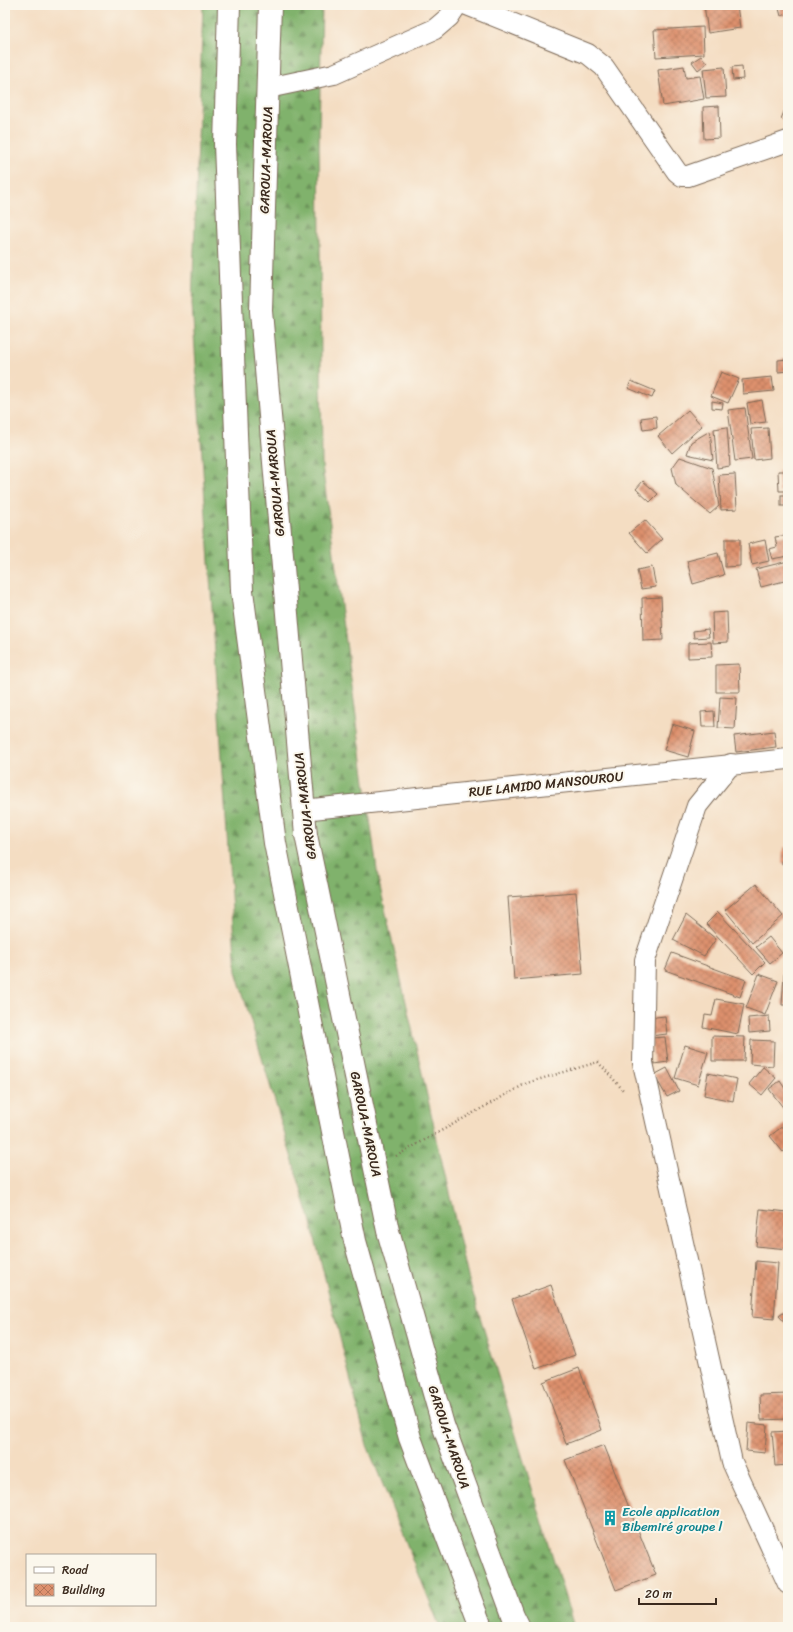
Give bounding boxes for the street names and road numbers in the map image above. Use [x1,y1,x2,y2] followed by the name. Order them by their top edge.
[253,106,279,214] street label: GAROUA-MAROUA
[259,428,291,538] street label: GAROUA-MAROUA
[287,751,323,861] street label: GAROUA-MAROUA
[467,764,625,804] street label: RUE LAMIDO MANSOUROU
[344,1069,388,1179] street label: GAROUA-MAROUA
[421,1382,477,1492] street label: GAROUA-MAROUA

